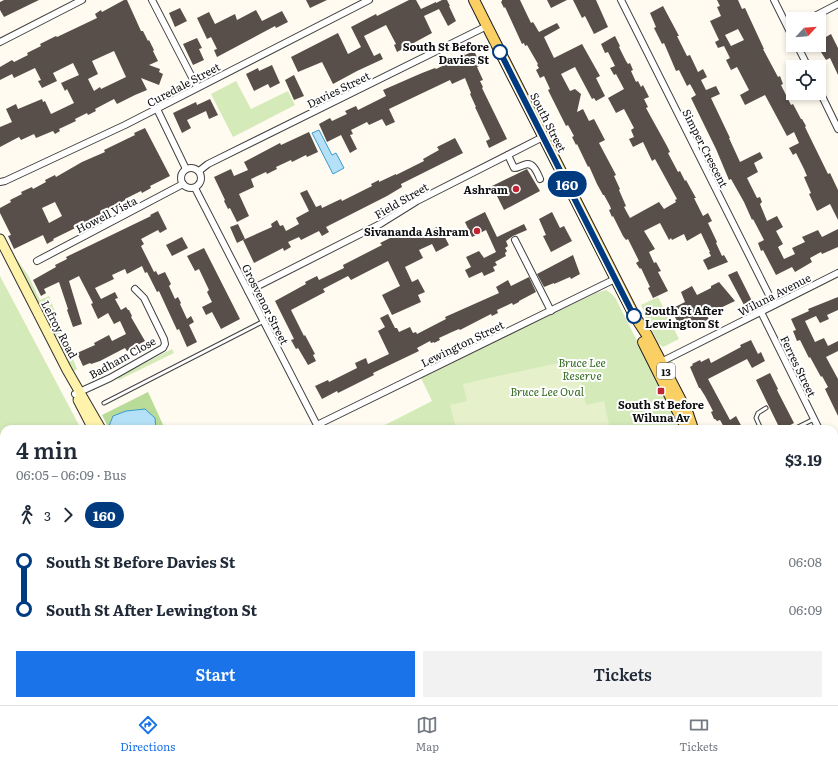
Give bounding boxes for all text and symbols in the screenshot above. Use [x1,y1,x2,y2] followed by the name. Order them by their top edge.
[786,12,826,52] north arrow
[786,12,826,100] map controls
[403,38,489,67] place label: South St Before Davies St
[492,44,508,60] marker: South St Before Davies St
[144,58,223,110] street label: Curedale Street
[786,60,826,100] button: locate
[304,67,373,111] street label: Davies Street
[527,89,571,155] street label: South Street
[679,106,733,191] street label: Simper Crescent
[544,171,590,197] line badge: 160
[556,174,578,194] text: 160
[371,178,431,222] street label: Field Street
[464,181,508,197] place label: Ashram
[511,184,521,194] marker: Ashram
[73,192,139,236] street label: Howell Vista
[364,223,469,239] place label: Sivananda Ashram
[472,226,482,236] marker: Sivananda Ashram
[239,261,294,348] street label: Grosvenor Street
[735,269,814,319] street label: Wiluna Avenue
[38,297,82,361] street label: Lefroy Road
[645,302,723,331] place label: South St After Lewington St
[626,308,642,324] marker: South St After Lewington St
[418,316,507,370] street label: Lewington Street
[86,332,158,382] street label: Badham Close
[777,333,821,400] street label: Ferres Street
[558,354,606,383] park label: Bruce Lee Reserve
[657,363,675,379] road number: 13
[510,383,585,399] park label: Bruce Lee Oval
[656,386,666,396] marker: South St Before Wiluna Av
[618,396,704,425] place label: South St Before Wiluna Av
[16,433,78,466] text: 4 min
[785,448,822,471] text: $3.19
[16,465,126,484] text: 06:05 – 06:09 · Bus
[16,504,38,526] icon: walk
[57,504,79,526] icon: forward
[93,505,116,525] text: 160
[44,506,51,525] text: 3
[46,550,235,573] text: South St Before Davies St
[788,552,822,571] text: 06:08
[46,598,257,621] text: South St After Lewington St
[789,600,822,619] text: 06:09
[16,651,415,697] button: Start
[423,651,822,697] button: Tickets
[120,714,175,754] tab: Directions
[416,714,439,754] tab: Map
[679,714,718,754] tab: Tickets

